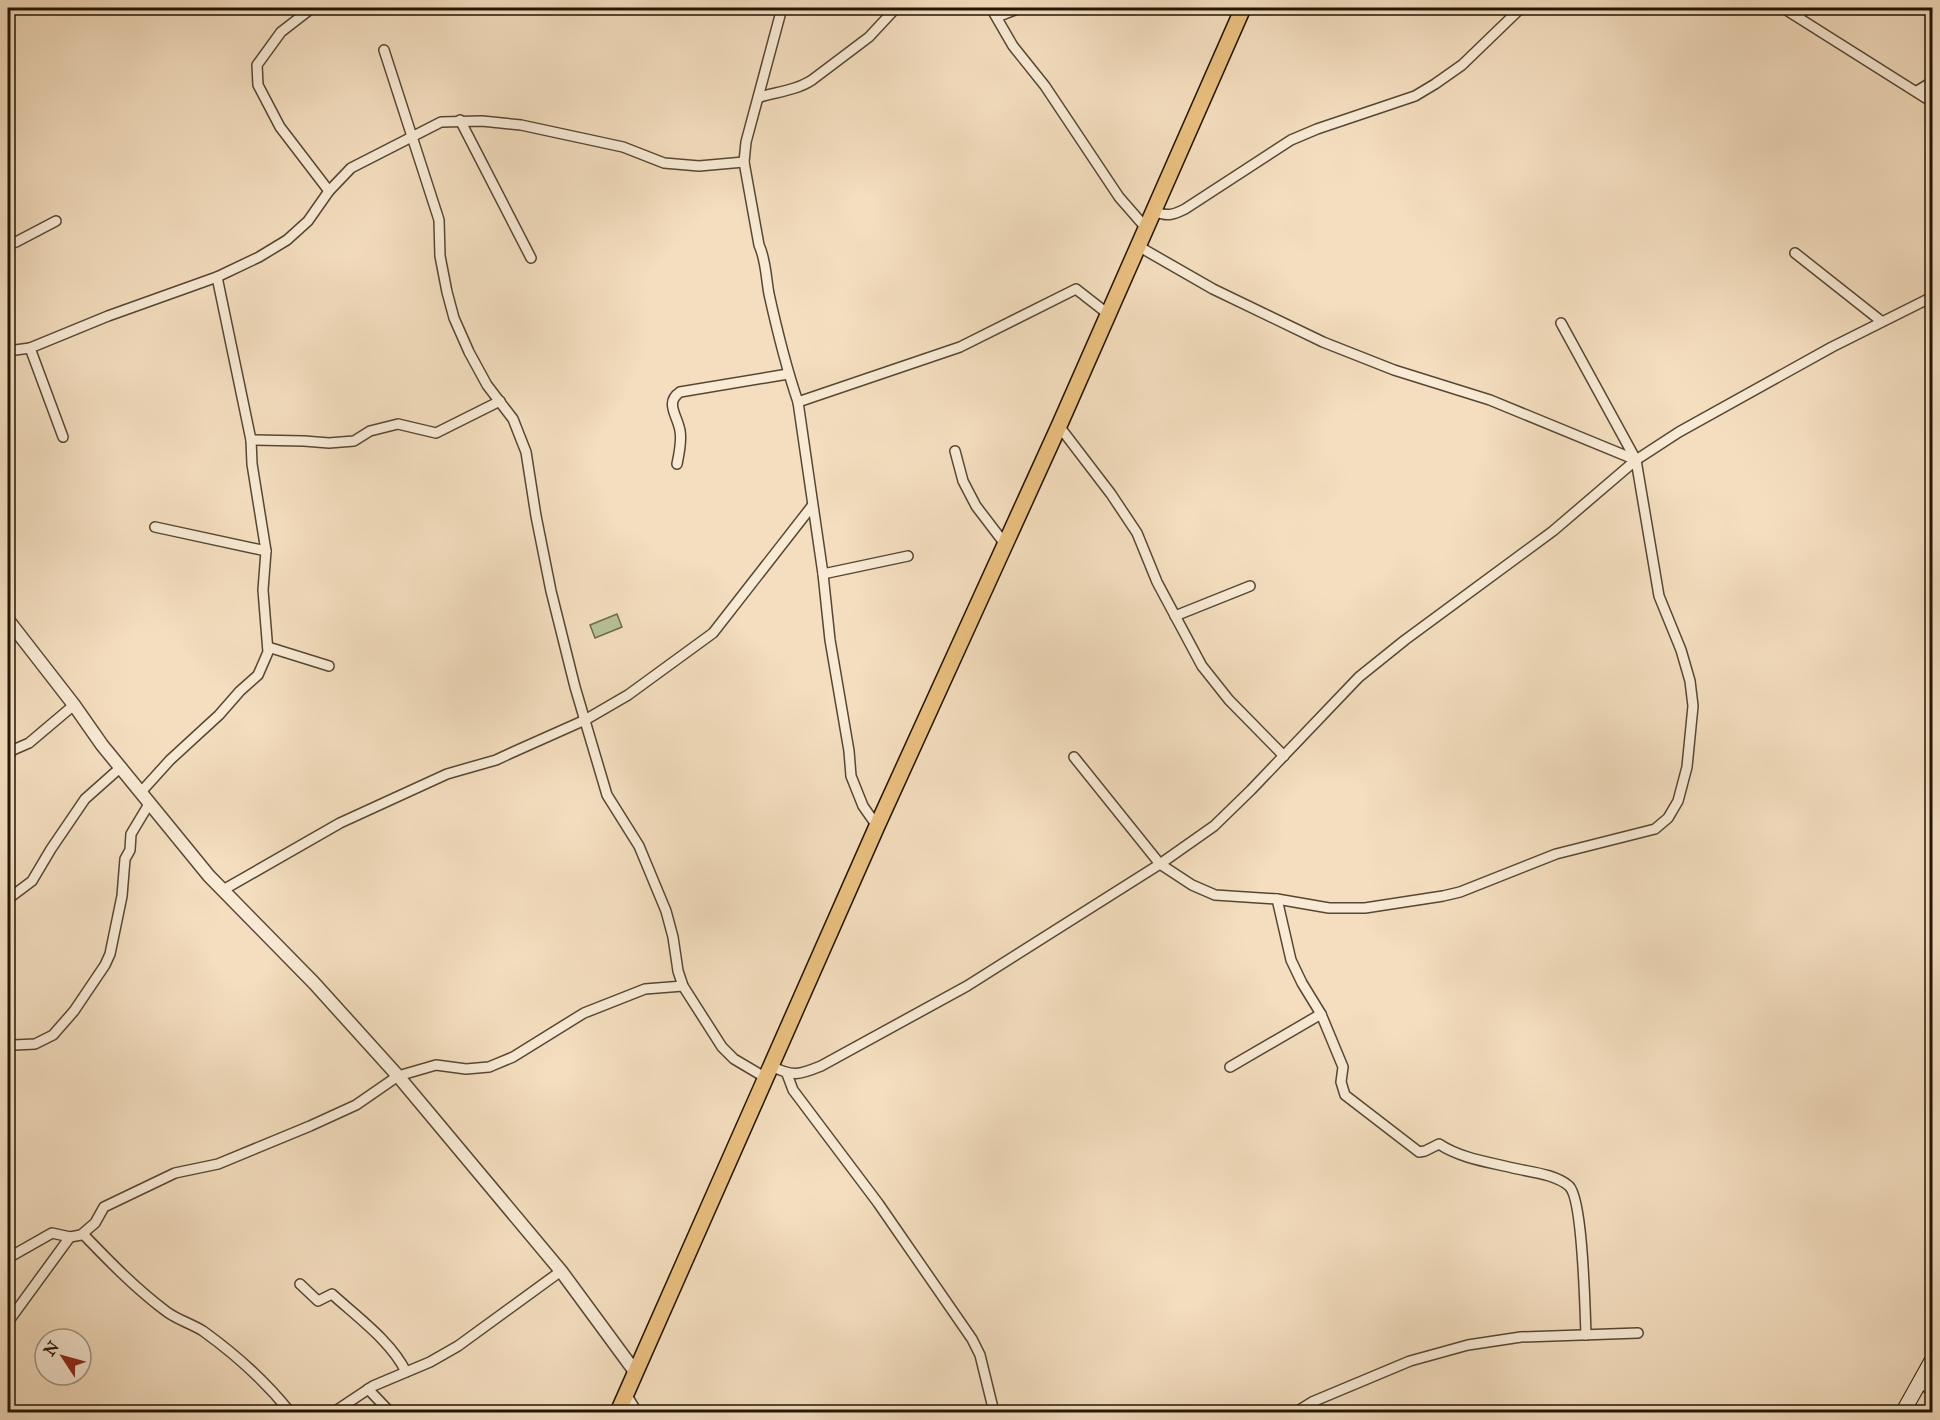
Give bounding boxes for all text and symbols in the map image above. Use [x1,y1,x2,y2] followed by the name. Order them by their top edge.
[33,1327,93,1387] north arrow
[40,1337,63,1360] text: N

